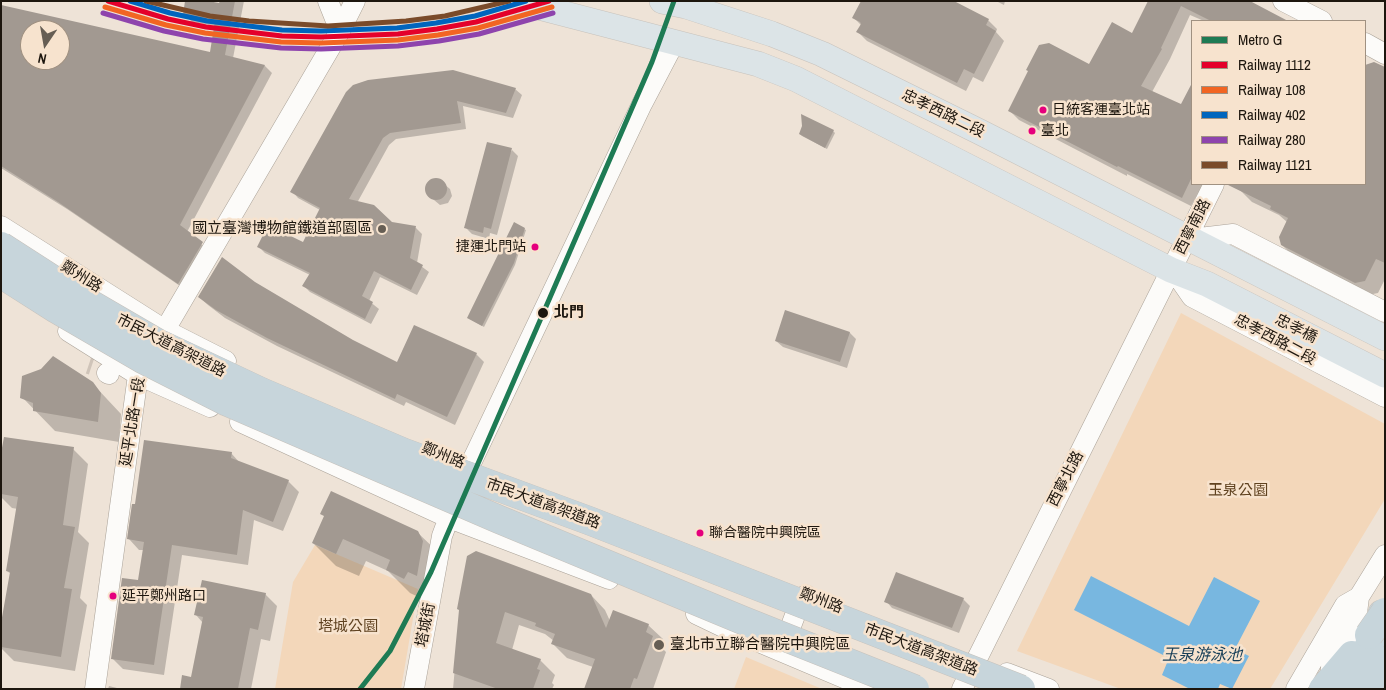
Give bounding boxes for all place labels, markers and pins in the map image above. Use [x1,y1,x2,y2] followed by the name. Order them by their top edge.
[1052,102,1150,118] place label: 日統客運臺北站
[1038,105,1048,115] marker: 日統客運臺北站
[1041,123,1069,139] place label: 臺北
[1027,126,1037,136] marker: 臺北
[192,220,372,238] place label: 國立臺灣博物館鐵道部園區
[376,223,388,235] marker: 國立臺灣博物館鐵道部園區
[456,239,526,255] place label: 捷運北門站
[530,242,540,252] marker: 捷運北門站
[554,304,584,322] place label: 北門
[536,306,550,320] marker: 北門
[709,525,821,541] place label: 聯合醫院中興院區
[695,528,705,538] marker: 聯合醫院中興院區
[122,588,206,604] place label: 延平鄭州路口
[108,591,118,601] marker: 延平鄭州路口
[670,636,850,654] place label: 臺北市立聯合醫院中興院區
[652,638,666,652] marker: 臺北市立聯合醫院中興院區

